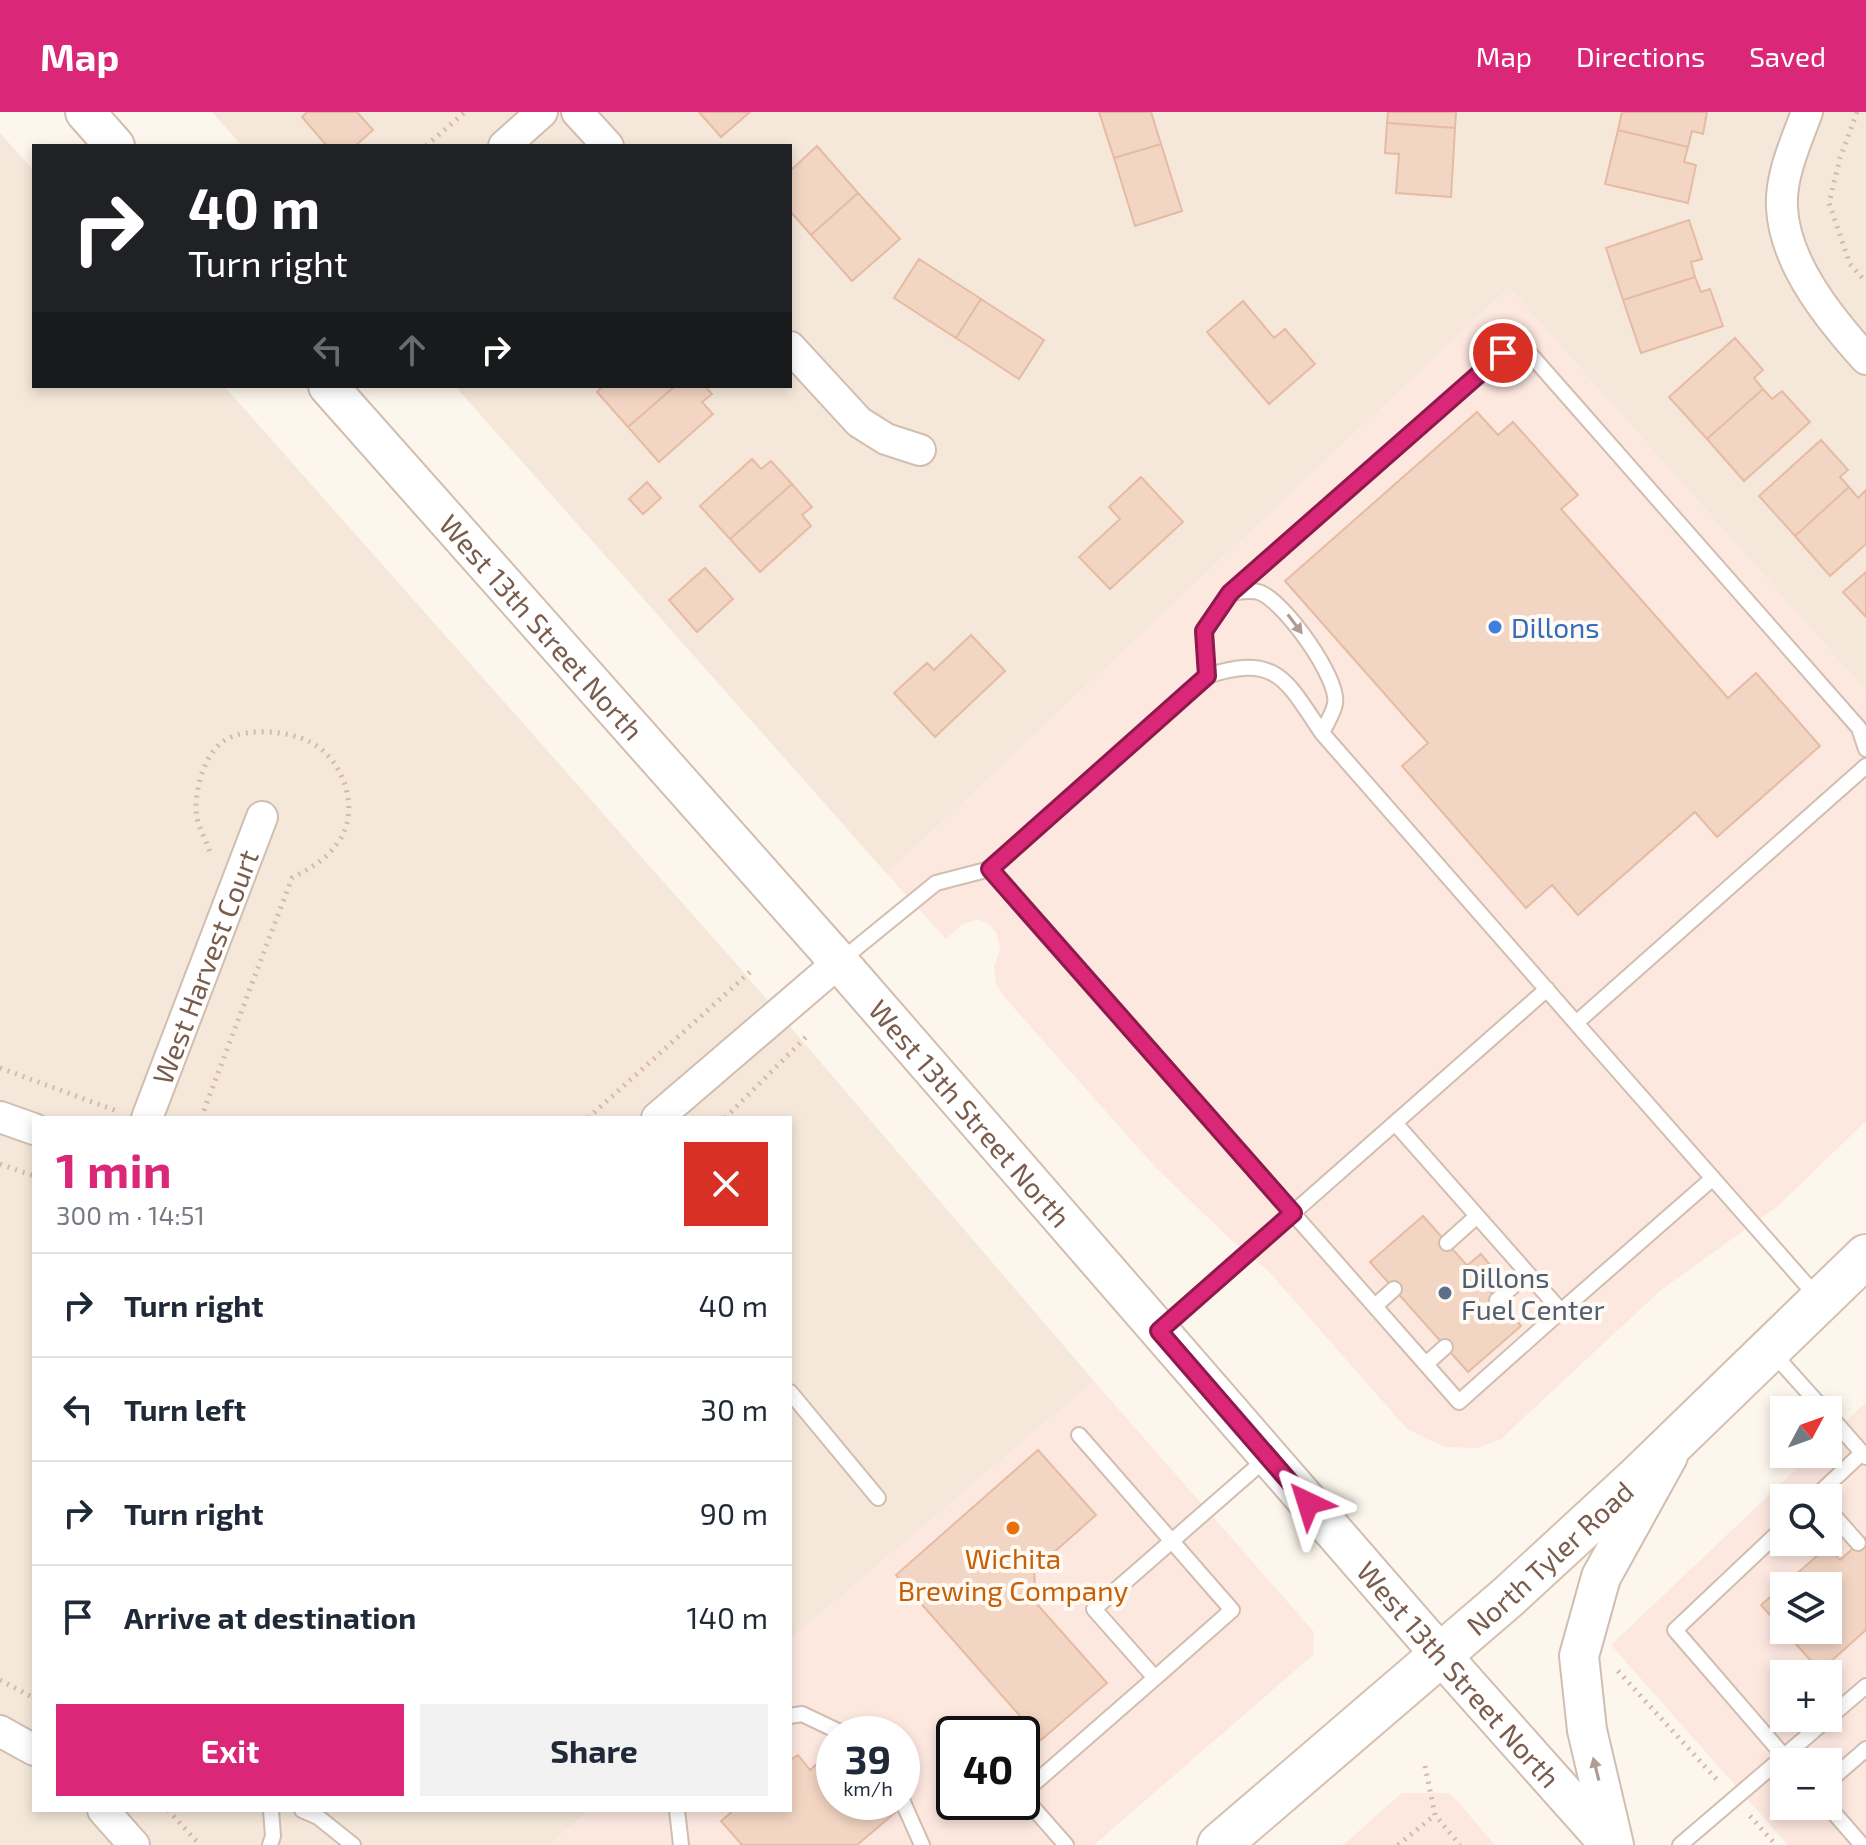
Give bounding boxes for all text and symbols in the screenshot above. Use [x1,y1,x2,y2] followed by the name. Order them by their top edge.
[40,33,119,79] text: Map
[1476,39,1532,73] text: Map
[1576,39,1705,73] text: Directions
[1749,39,1826,73] text: Saved
[188,173,320,240] text: 40 m
[56,176,160,280] icon: right
[188,241,348,284] text: Turn right
[1469,319,1537,387] pin
[306,328,350,372] icon: left
[390,328,434,372] icon: ahead
[474,328,518,372] icon: right
[1481,331,1525,375] icon: arrive
[433,507,651,747] street label: West 13th Street North
[1511,610,1600,644] place label: Dillons
[1286,614,1302,634] one-way arrow
[1486,618,1504,636] marker: Dillons
[145,845,265,1089] street label: West Harvest Court
[862,992,1078,1234] street label: West 13th Street North
[56,1140,172,1198] text: 1 min
[684,1142,768,1226] button: close
[56,1199,205,1230] text: 300 m · 14:51
[1461,1260,1605,1326] place label: Dillons Fuel Center
[56,1283,100,1327] icon: right
[1436,1284,1454,1302] marker: Dillons Fuel Center
[124,1287,264,1323] text: Turn right
[698,1287,768,1323] text: 40 m
[56,1387,100,1431] icon: left
[124,1391,246,1427] text: Turn left
[700,1391,768,1427] text: 30 m
[1770,1396,1842,1468] north arrow
[1770,1396,1842,1820] map controls
[1266,1461,1350,1545] position arrow
[1459,1473,1640,1642] street label: North Tyler Road
[1770,1484,1842,1556] button: search
[56,1491,100,1535] icon: right
[124,1495,264,1531] text: Turn right
[700,1495,768,1531] text: 90 m
[1004,1519,1022,1537] marker: Wichita Brewing Company
[898,1541,1128,1607] place label: Wichita Brewing Company
[1350,1554,1567,1794] street label: West 13th Street North
[1770,1572,1842,1644] button: layers
[56,1595,100,1639] icon: arrive
[124,1599,416,1635] text: Arrive at destination
[687,1599,768,1635] text: 140 m
[1770,1660,1842,1732] button: +
[56,1704,404,1796] button: Exit
[420,1704,768,1796] button: Share
[936,1716,1040,1820] speed limit sign: 40
[845,1734,891,1782] text: 39
[1770,1748,1842,1820] button: −
[1589,1757,1602,1782] one-way arrow
[843,1776,893,1800] text: km/h

